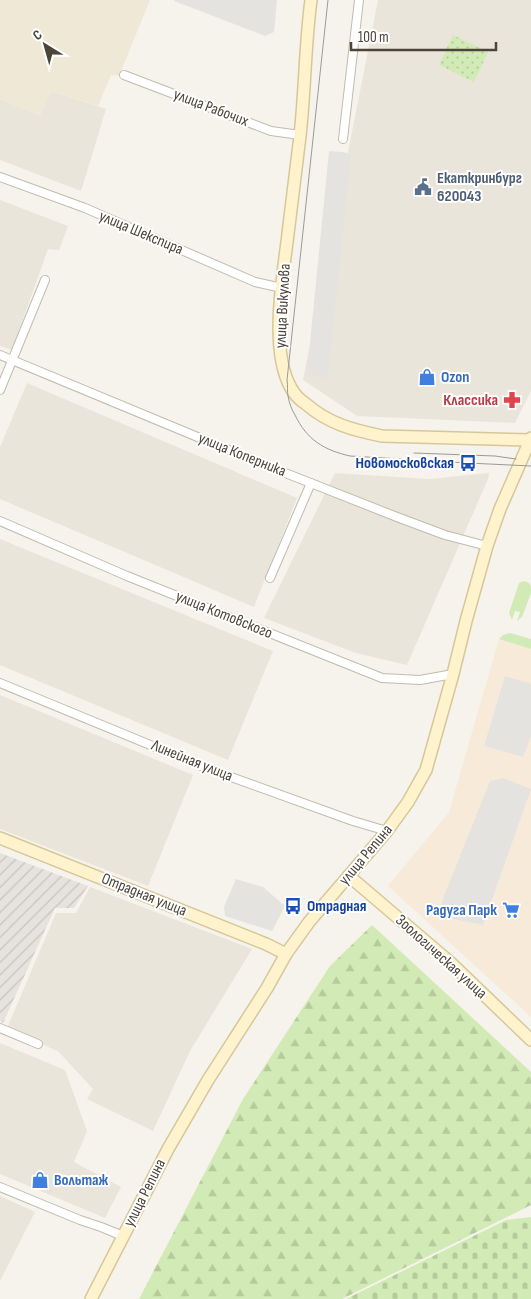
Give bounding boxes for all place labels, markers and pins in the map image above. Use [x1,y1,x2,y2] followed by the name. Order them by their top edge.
[437,169,522,206] place label: Екаткринбург 620043
[413,177,433,197] public building icon: Екаткринбург 620043
[417,367,437,387] shop icon: Ozon
[441,368,469,387] place label: Ozon
[502,390,522,410] pharmacy icon: Классика
[443,391,498,410] place label: Классика
[458,453,478,473] bus stop icon: Новомосковская
[355,454,454,473] place label: Новомосковская
[283,896,303,916] bus stop icon: Отрадная
[307,897,367,916] place label: Отрадная
[501,900,521,920] supermarket icon: Радуга Парк
[426,901,497,920] place label: Радуга Парк
[30,1170,50,1190] shop icon: Вольтаж
[54,1171,109,1190] place label: Вольтаж

